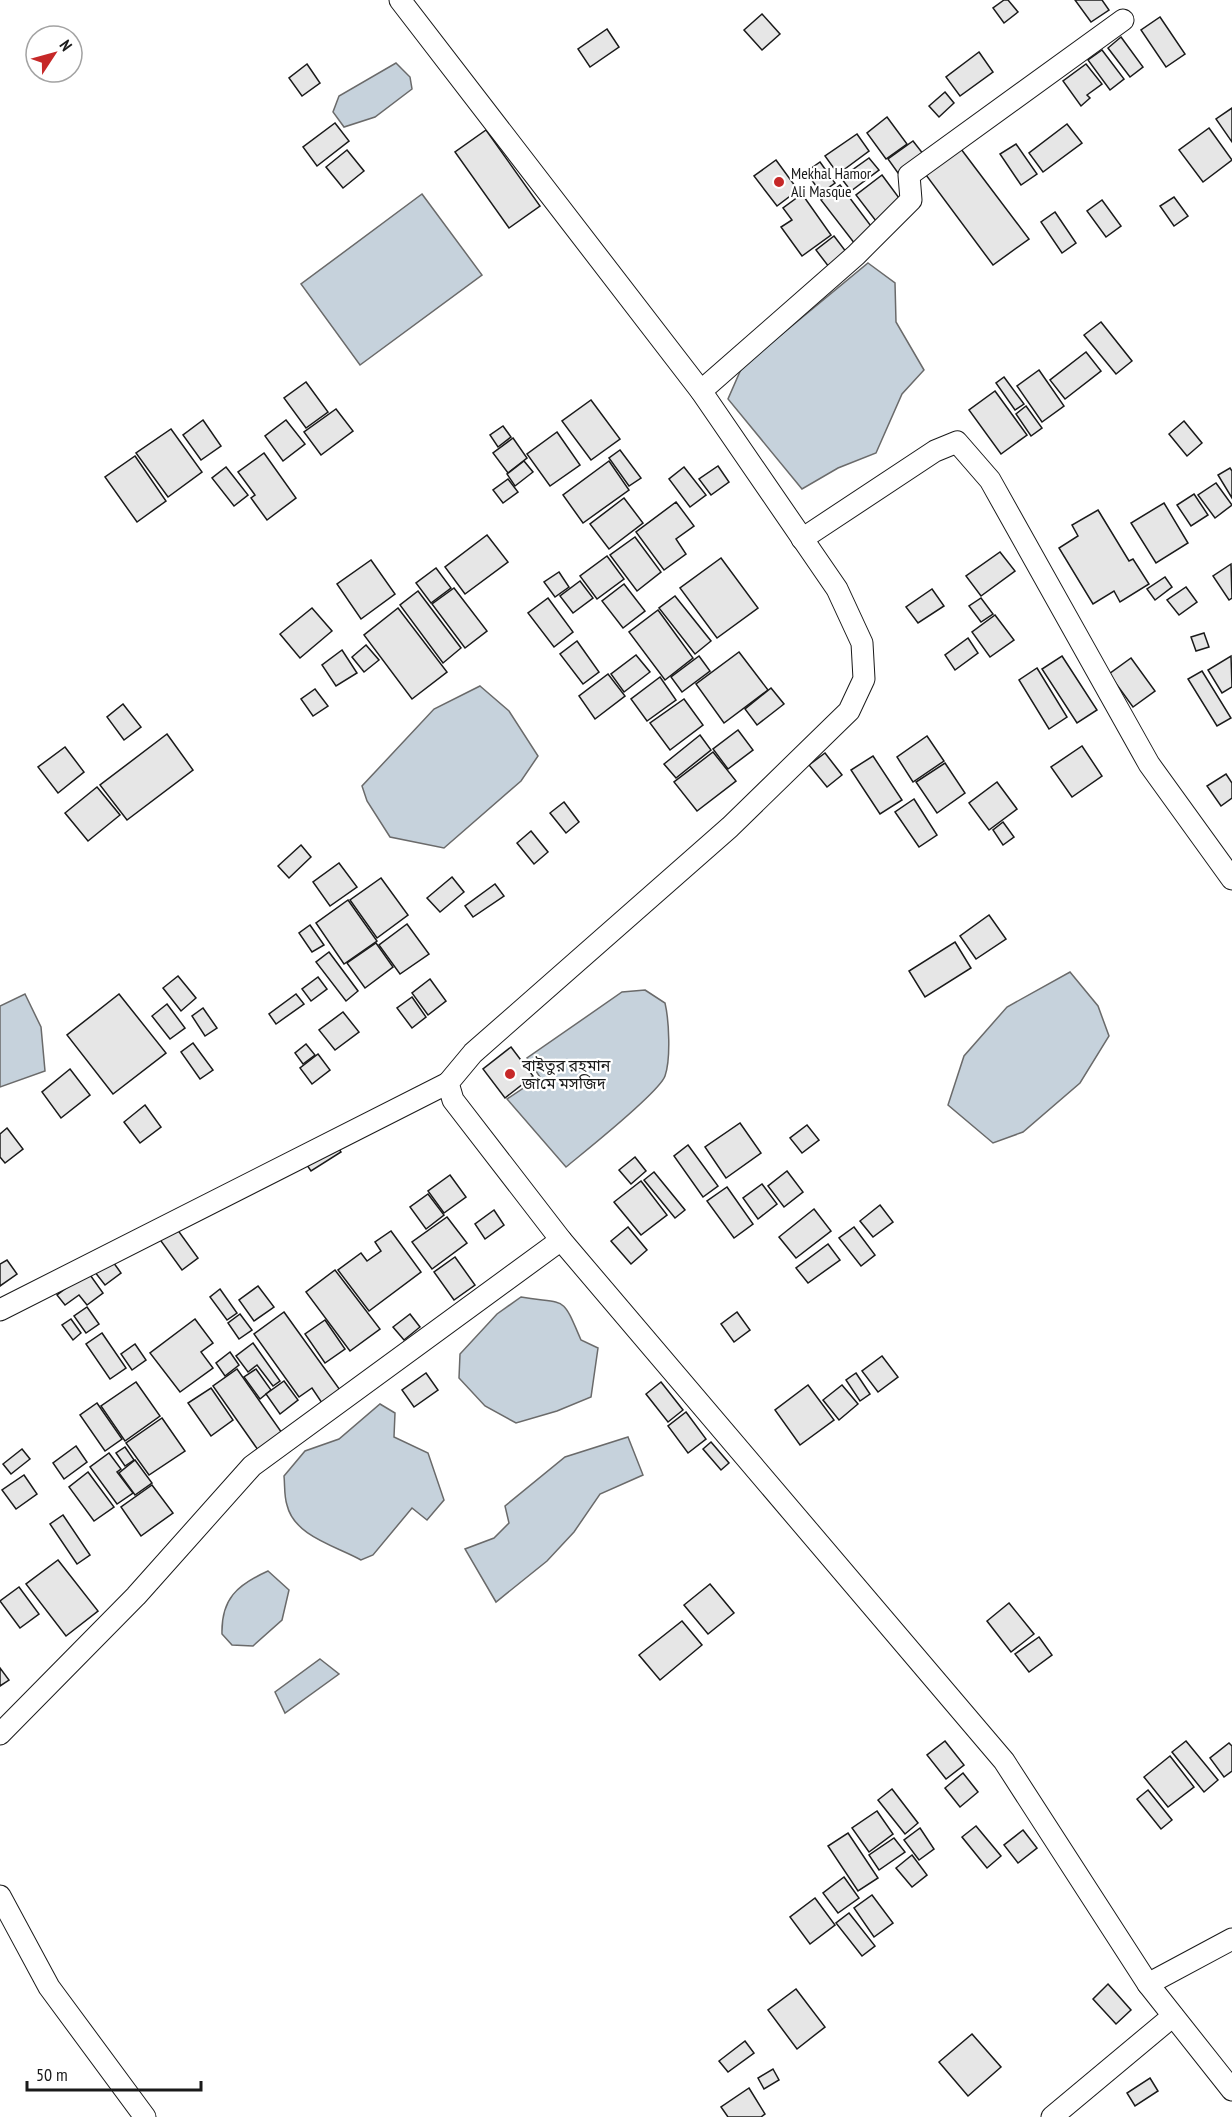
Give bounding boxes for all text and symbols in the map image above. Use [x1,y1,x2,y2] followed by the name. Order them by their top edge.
[24,24,84,84] north arrow
[56,36,77,55] text: N
[791,163,872,201] place label: Mekhal Hamor Ali Masque
[772,175,786,189] marker: Mekhal Hamor Ali Masque
[521,1055,611,1093] place label: বাইতুর রহমান জা‌মে মস‌জিদ
[503,1067,517,1081] marker: বাইতুর রহমান জা‌মে মস‌জিদ
[27,2054,201,2092] scale bar
[36,2063,68,2086] text: 50 m

